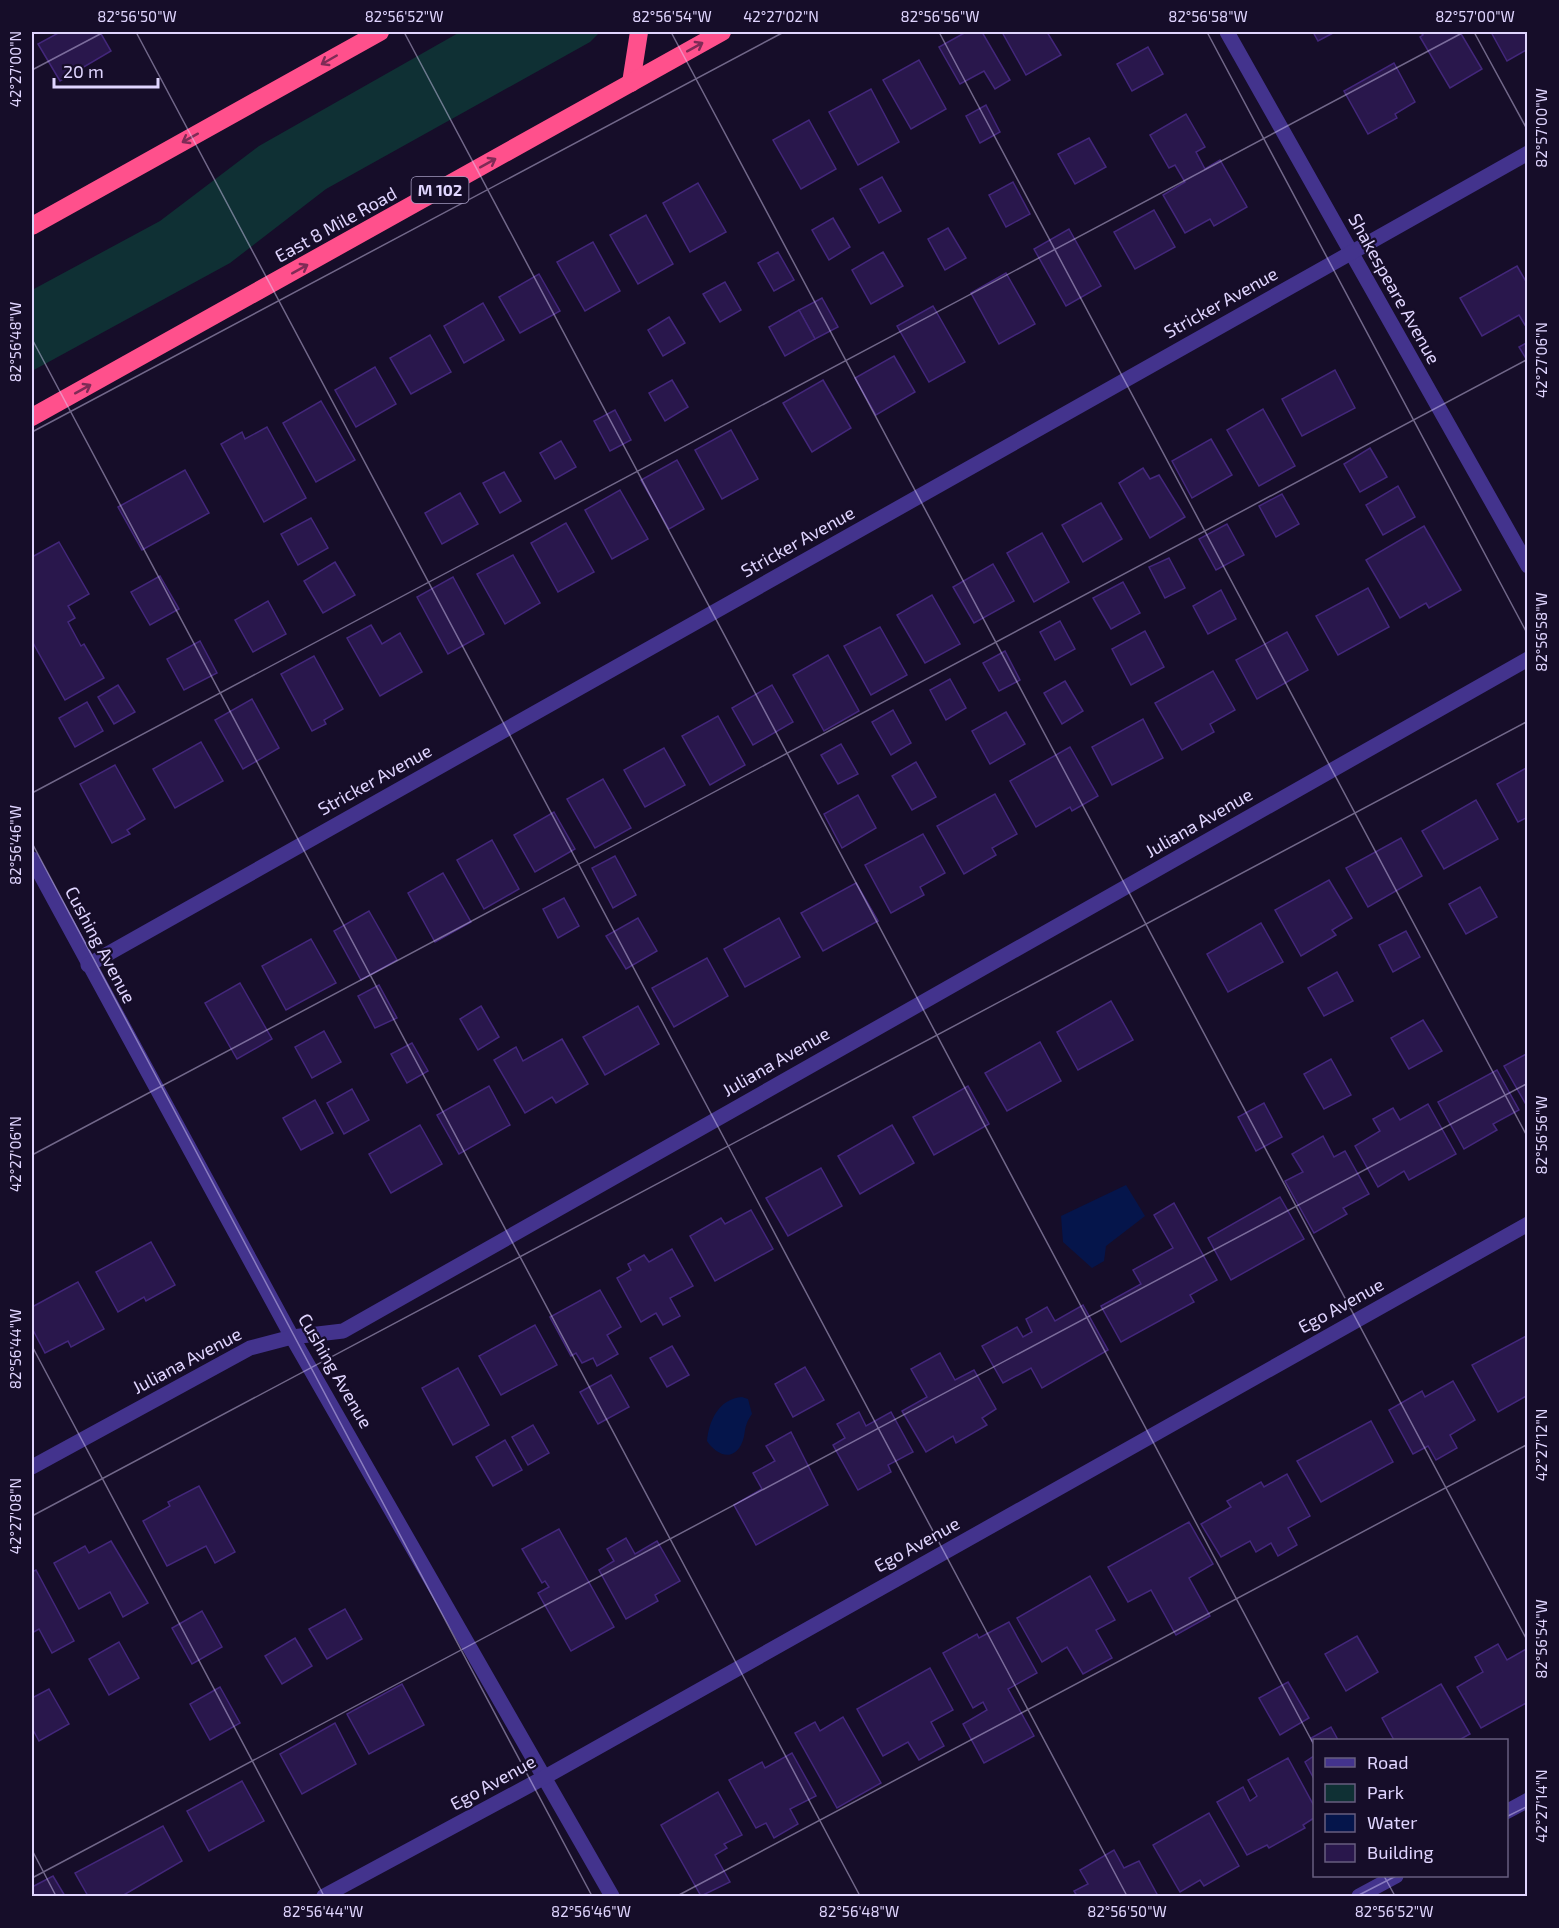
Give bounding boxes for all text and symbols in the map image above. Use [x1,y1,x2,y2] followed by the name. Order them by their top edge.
[97,7,177,25] text: 82°56'50"W
[365,7,443,25] text: 82°56'52"W
[632,7,712,25] text: 82°56'54"W
[743,7,819,25] text: 42°27'02"N
[901,7,979,25] text: 82°56'56"W
[1168,7,1248,25] text: 82°56'58"W
[1435,7,1515,25] text: 82°57'00"W
[6,31,24,107] text: 42°27'00"N
[685,41,703,52] one-way arrow
[54,51,158,89] scale bar
[321,55,338,67] one-way arrow
[63,60,104,82] text: 20 m
[1532,88,1550,168] text: 82°57'00"W
[182,133,199,145] one-way arrow
[479,157,497,168] one-way arrow
[412,177,468,203] road number: M 102
[271,182,400,267] street label: East 8 Mile Road
[1344,209,1445,368] street label: Shakespeare Avenue
[1160,262,1281,342] street label: Stricker Avenue
[291,263,308,275] one-way arrow
[6,302,24,382] text: 82°56'48"W
[1532,322,1550,398] text: 42°27'06"N
[74,383,91,395] one-way arrow
[737,501,858,581] street label: Stricker Avenue
[1532,592,1550,672] text: 82°56'58"W
[314,739,435,819] street label: Stricker Avenue
[1141,783,1256,862] street label: Juliana Avenue
[6,805,24,885] text: 82°56'46"W
[61,882,141,1007] street label: Cushing Avenue
[718,1022,833,1101] street label: Juliana Avenue
[1532,1096,1550,1174] text: 82°56'56"W
[6,1116,24,1192] text: 42°27'06"N
[1294,1273,1387,1338] street label: Ego Avenue
[6,1309,24,1389] text: 82°56'44"W
[294,1309,378,1432] street label: Cushing Avenue
[128,1322,245,1398] street label: Juliana Avenue
[1532,1409,1550,1481] text: 42°27'12"N
[6,1478,24,1554] text: 42°27'08"N
[870,1512,963,1577] street label: Ego Avenue
[1532,1599,1550,1679] text: 82°56'54"W
[1313,1739,1508,1877] legend
[446,1750,539,1815] street label: Ego Avenue
[1367,1751,1408,1773] text: Road
[1532,1769,1550,1843] text: 42°27'14"N
[1367,1781,1404,1803] text: Park
[1367,1811,1417,1833] text: Water
[1367,1841,1434,1863] text: Building
[283,1902,363,1920] text: 82°56'44"W
[551,1902,631,1920] text: 82°56'46"W
[819,1902,899,1920] text: 82°56'48"W
[1087,1902,1167,1920] text: 82°56'50"W
[1355,1902,1433,1920] text: 82°56'52"W

